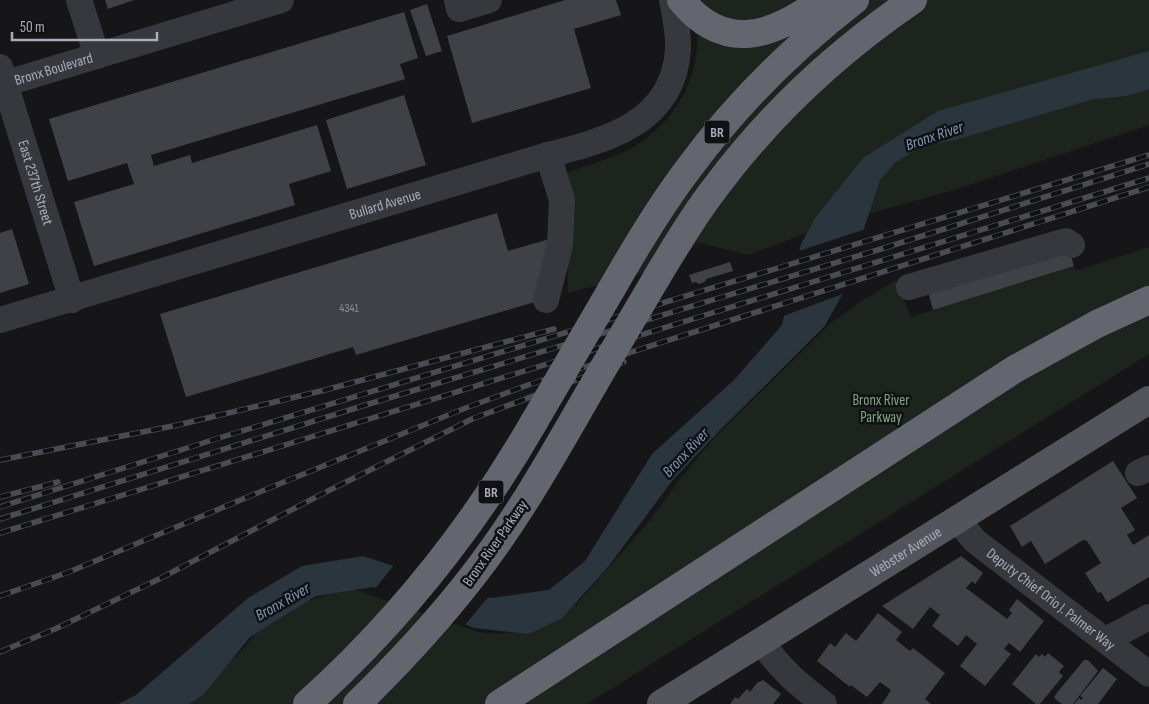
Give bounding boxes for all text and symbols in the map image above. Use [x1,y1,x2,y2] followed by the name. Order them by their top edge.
[12,10,158,42] scale bar
[20,18,45,37] text: 50 m
[12,48,95,90] street label: Bronx Boulevard
[903,118,966,155] water label: Bronx River
[704,120,730,144] road number: BR
[13,138,57,228] street label: East 237th Street
[347,185,423,224] street label: Bullard Avenue
[339,301,359,316] house number: 4341
[852,391,910,427] park label: Bronx River Parkway
[659,424,714,481] water label: Bronx River
[478,481,504,504] road number: BR
[459,496,532,590] street label: Bronx River Parkway
[866,523,945,582] street label: Webster Avenue
[982,544,1119,655] street label: Deputy Chief Orio J. Palmer Way
[252,579,314,625] water label: Bronx River

